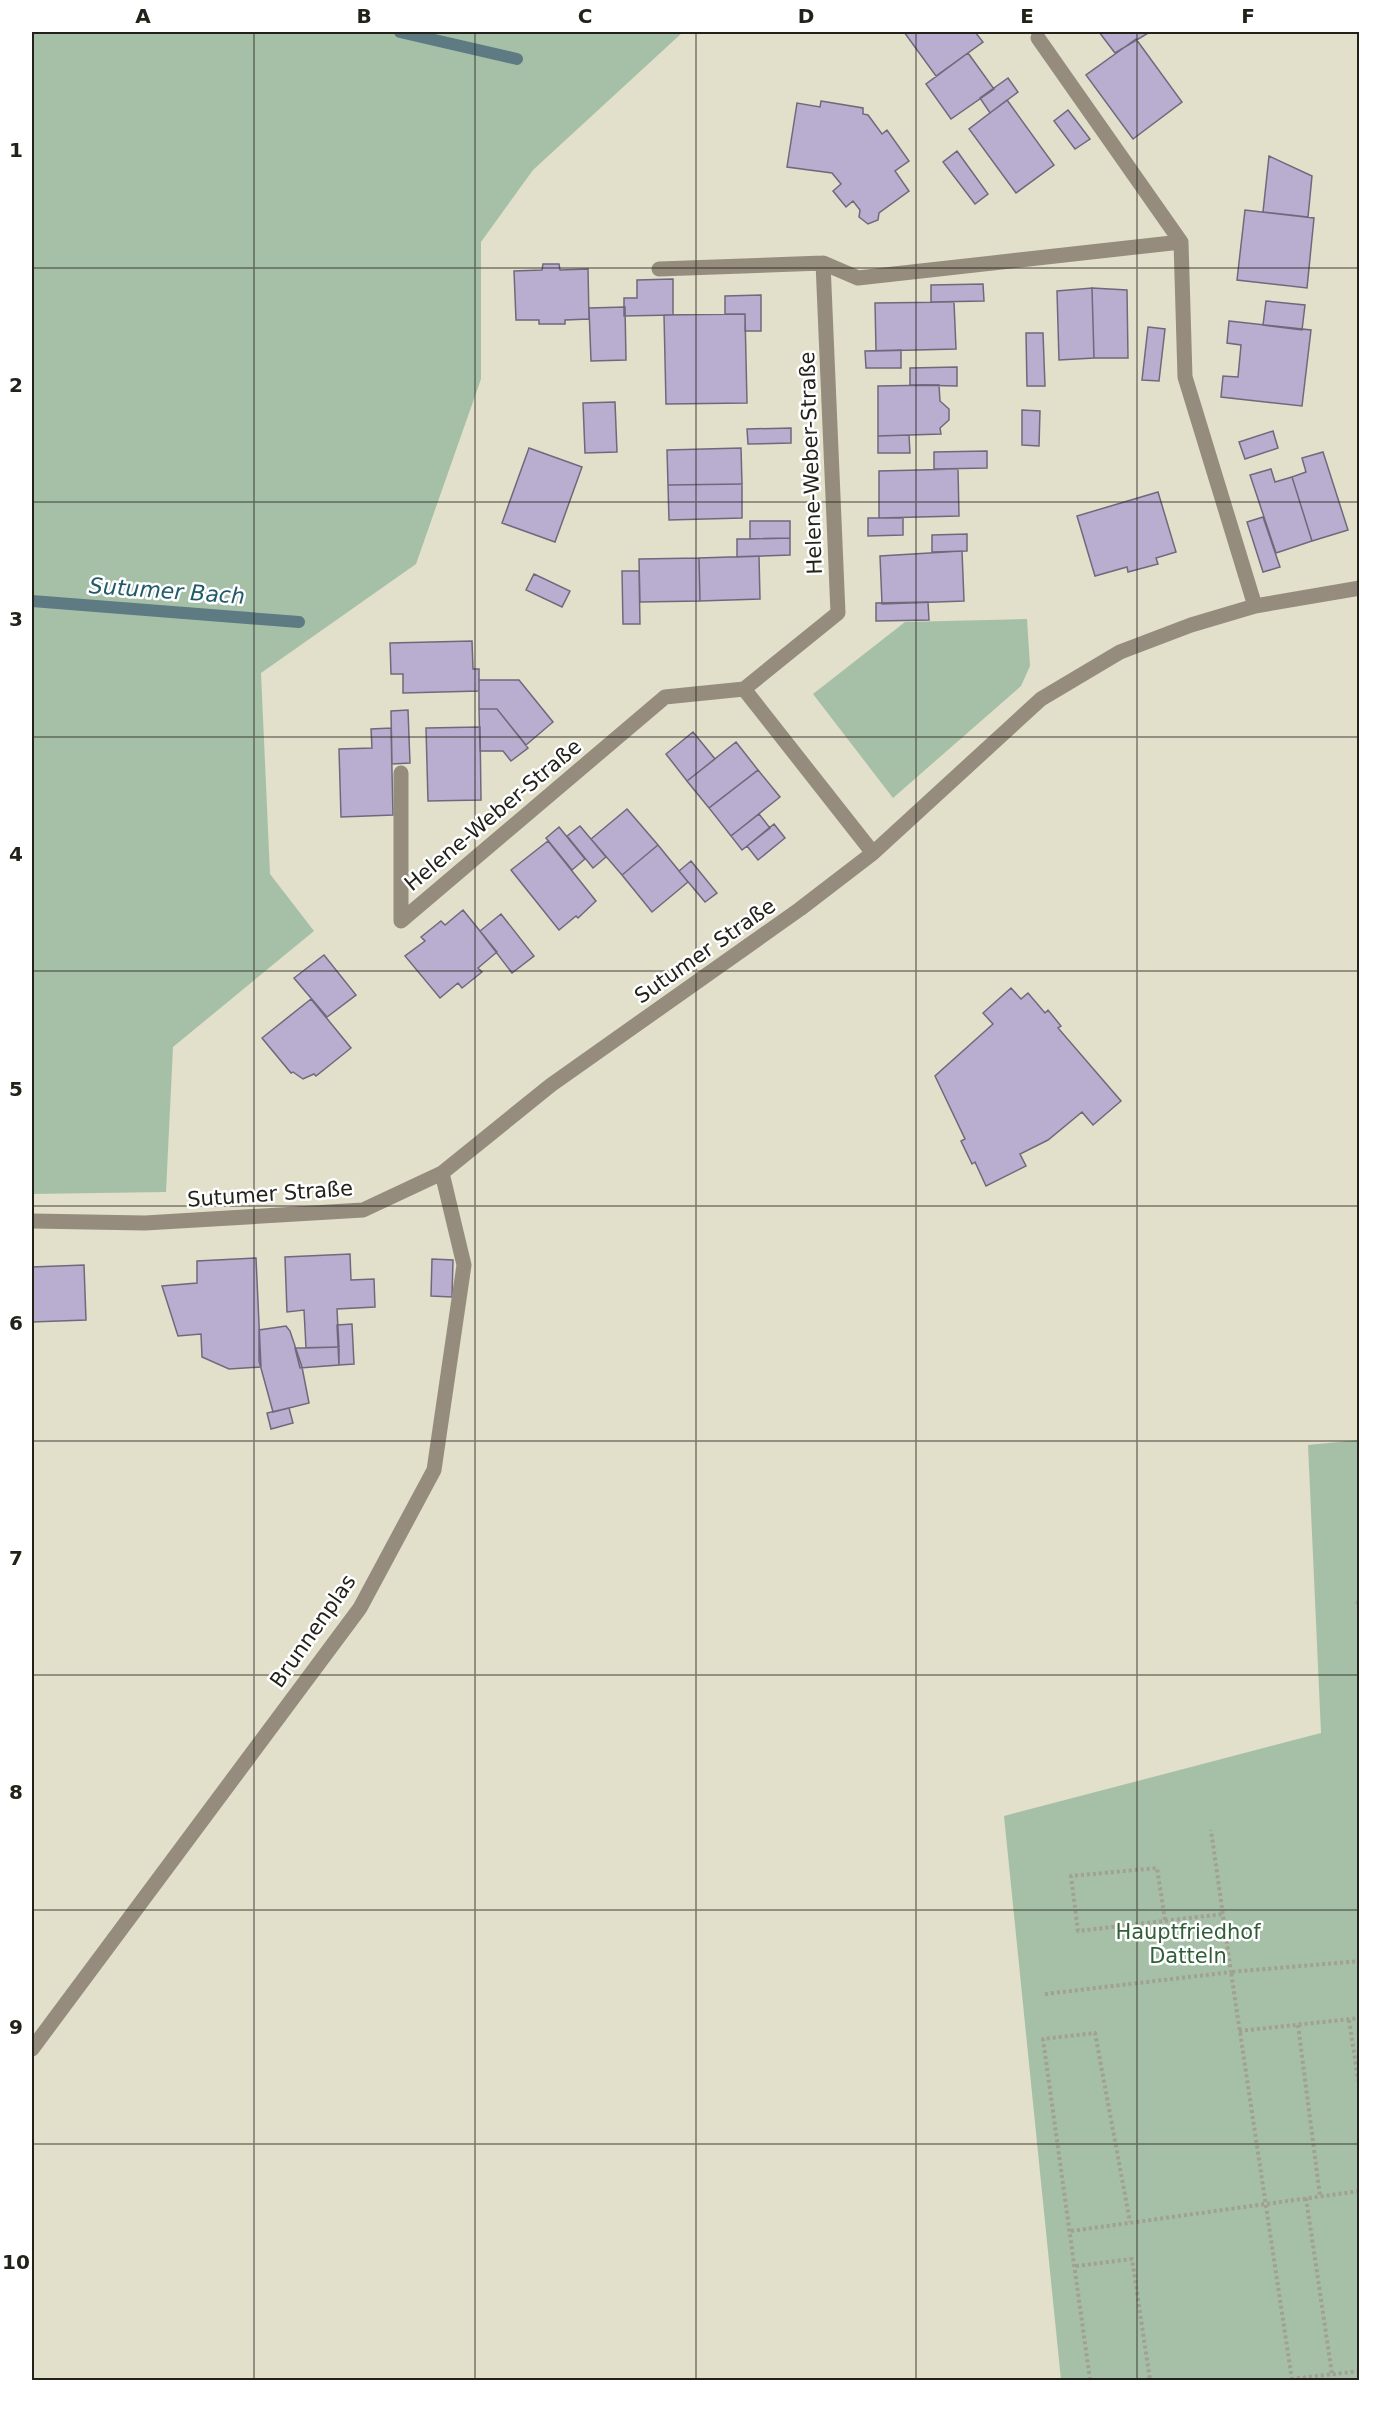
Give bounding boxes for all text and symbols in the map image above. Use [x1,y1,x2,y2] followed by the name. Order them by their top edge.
[135,4,151,28] text: A
[356,4,372,28] text: B
[578,4,592,28] text: C
[798,4,814,28] text: D
[1020,4,1034,28] text: E
[1241,4,1255,28] text: F
[9,138,23,162] text: 1
[795,351,827,575] street label: Helene-Weber-Straße
[9,373,23,397] text: 2
[88,573,246,609] water label: Sutumer Bach
[9,607,23,631] text: 3
[400,734,586,896] street label: Helene-Weber-Straße
[9,842,23,866] text: 4
[630,894,780,1008] street label: Sutumer Straße
[9,1077,23,1101] text: 5
[186,1176,354,1212] street label: Sutumer Straße
[9,1311,23,1335] text: 6
[9,1546,23,1570] text: 7
[265,1570,361,1692] street label: Brunnenplas
[9,1780,23,1804] text: 8
[1115,1920,1261,1968] park label: Hauptfriedhof Datteln
[9,2015,23,2039] text: 9
[2,2250,30,2274] text: 10

